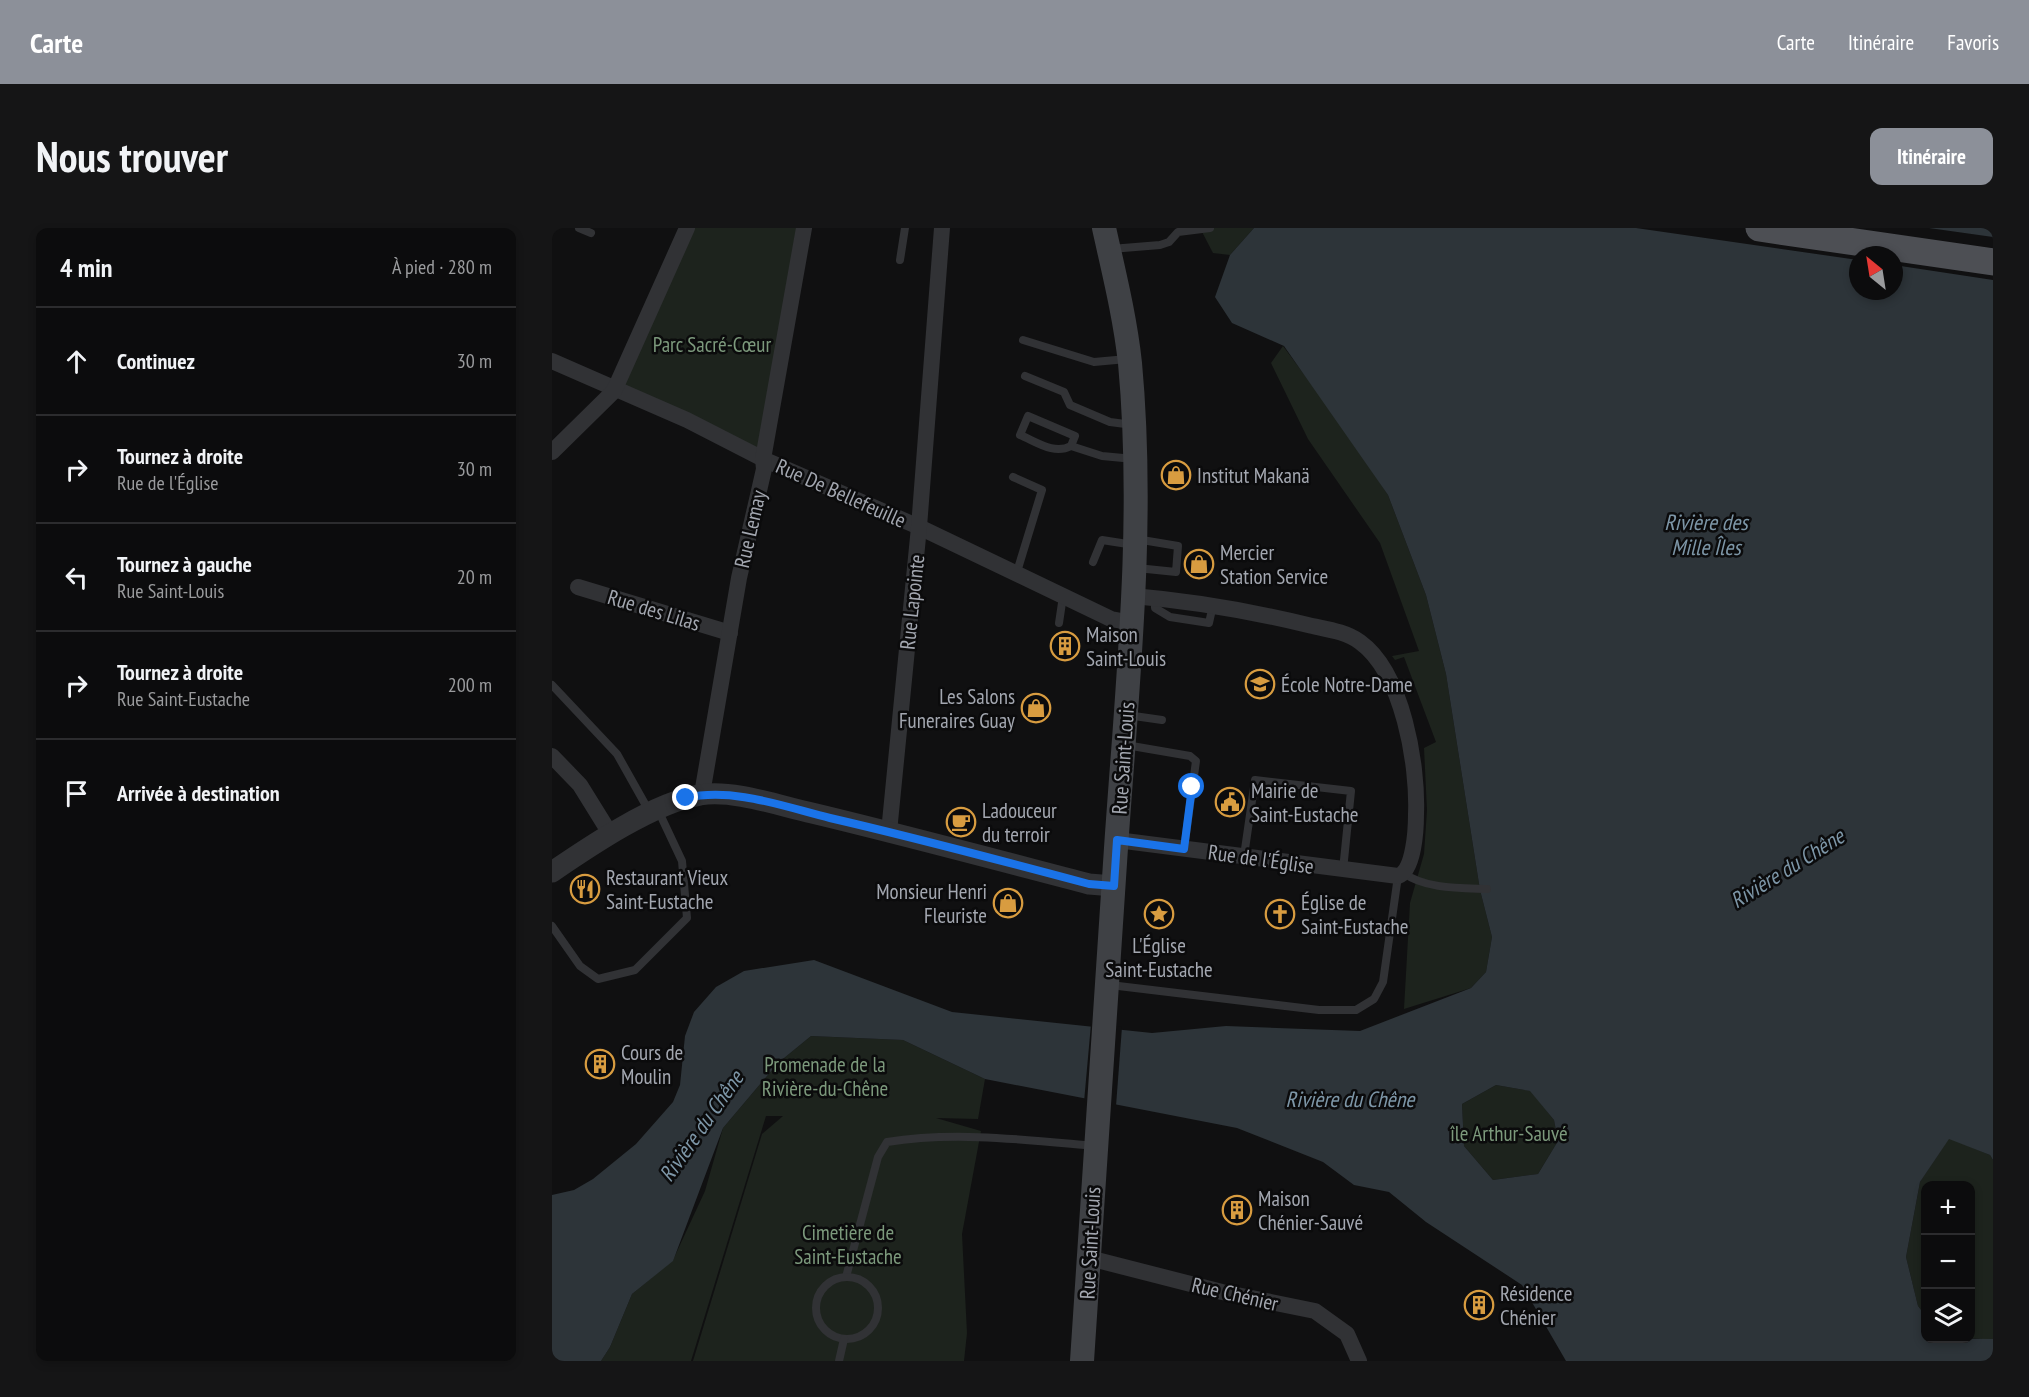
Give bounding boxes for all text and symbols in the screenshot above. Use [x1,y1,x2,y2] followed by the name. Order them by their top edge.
[30,24,83,61] text: Carte
[1777,29,1815,56] text: Carte
[1848,29,1914,56] text: Itinéraire
[1947,29,1999,56] text: Favoris
[1870,128,1993,185] button: Itinéraire
[36,129,228,184] text: Nous trouver
[1849,246,1903,300] north arrow
[60,251,113,284] text: 4 min
[392,254,492,280] text: À pied · 280 m
[653,331,771,358] park label: Parc Sacré-Cœur
[60,345,93,378] icon: ahead
[117,347,195,375] text: Continuez
[457,348,492,374] text: 30 m
[117,442,243,470] text: Tournez à droite
[772,452,910,534] street label: Rue De Bellefeuille
[60,453,93,486] icon: right
[457,456,492,482] text: 30 m
[1160,459,1192,491] shop icon: Institut Makanä
[1197,462,1310,489] place label: Institut Makanä
[117,470,218,496] text: Rue de l'Église
[728,487,772,570] street label: Rue Lemay
[1664,508,1750,561] water label: Rivière des Mille Îles
[1220,539,1328,590] place label: Mercier Station Service
[1183,548,1215,580] shop icon: Mercier Station Service
[117,550,252,578] text: Tournez à gauche
[894,553,930,651] street label: Rue Lapointe
[60,561,93,594] icon: left
[457,564,492,590] text: 20 m
[117,578,224,604] text: Rue Saint-Louis
[604,583,704,637] street label: Rue des Lilas
[1086,621,1166,672] place label: Maison Saint-Louis
[1049,630,1081,662] building icon: Maison Saint-Louis
[117,658,243,686] text: Tournez à droite
[1244,668,1276,700] school or university icon: École Notre-Dame
[60,669,93,702] icon: right
[1281,671,1413,698] place label: École Notre-Dame
[448,672,492,698] text: 200 m
[899,683,1015,734] place label: Les Salons Funeraires Guay
[117,686,250,712] text: Rue Saint-Eustache
[1020,692,1052,724] shop icon: Les Salons Funeraires Guay
[1106,701,1140,815] street label: Rue Saint-Louis
[1178,773,1204,799] route start
[60,777,93,810] icon: arrive
[1251,777,1358,828] place label: Mairie de Saint-Eustache
[117,779,280,807] text: Arrivée à destination
[672,784,698,810] route end
[1214,786,1246,818] public building icon: Mairie de Saint-Eustache
[982,797,1057,848] place label: Ladouceur du terroir
[945,806,977,838] cafe icon: Ladouceur du terroir
[1725,821,1851,914] water label: Rivière du Chêne
[1206,838,1316,880] street label: Rue de l'Église
[606,864,728,915] place label: Restaurant Vieux Saint-Eustache
[569,873,601,905] restaurant icon: Restaurant Vieux Saint-Eustache
[876,878,987,929] place label: Monsieur Henri Fleuriste
[992,887,1024,919] shop icon: Monsieur Henri Fleuriste
[1301,889,1408,940] place label: Église de Saint-Eustache
[1143,898,1175,930] place icon: L'Église Saint-Eustache
[1264,898,1296,930] church icon: Église de Saint-Eustache
[1105,932,1213,983] place label: L'Église Saint-Eustache
[621,1039,683,1090] place label: Cours de Moulin
[584,1048,616,1080] building icon: Cours de Moulin
[762,1051,888,1102] park label: Promenade de la Rivière-du-Chêne
[653,1064,751,1187] water label: Rivière du Chêne
[1286,1085,1416,1113] water label: Rivière du Chêne
[1449,1120,1568,1147] park label: île Arthur-Sauvé
[1921,1181,1975,1343] map controls
[1921,1181,1975,1235] button: +
[1258,1185,1363,1236] place label: Maison Chénier-Sauvé
[1074,1186,1106,1300] street label: Rue Saint-Louis
[1221,1194,1253,1226] building icon: Maison Chénier-Sauvé
[794,1219,902,1270] park label: Cimetière de Saint-Eustache
[1921,1235,1975,1289] button: −
[1189,1271,1281,1317] street label: Rue Chénier
[1500,1280,1572,1331] place label: Résidence Chénier
[1463,1289,1495,1321] building icon: Résidence Chénier
[1921,1289,1975,1343] button: layers

